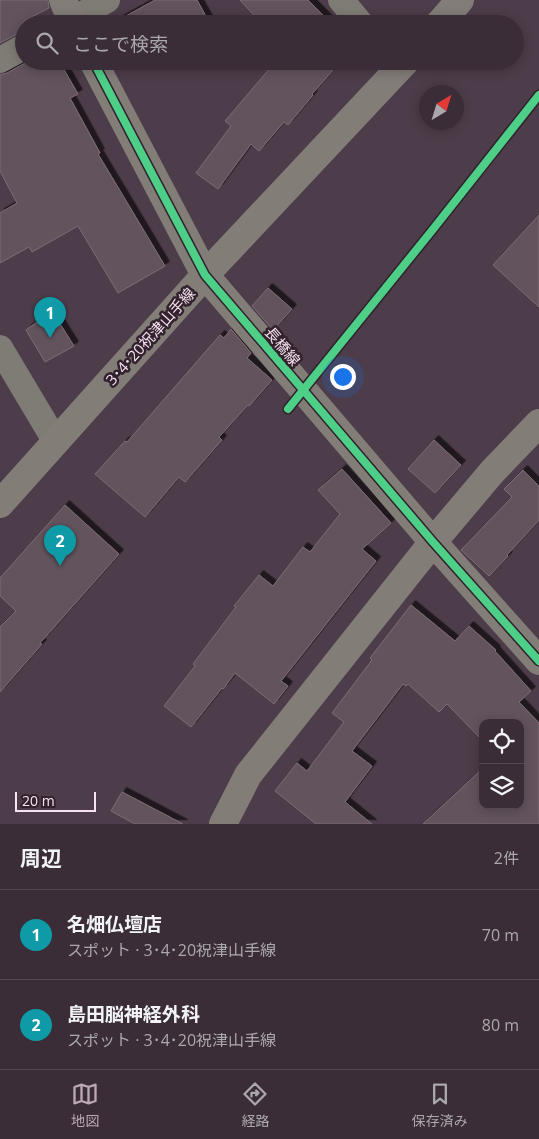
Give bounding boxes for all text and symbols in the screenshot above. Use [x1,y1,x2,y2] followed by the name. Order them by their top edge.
[15,15,524,70] search box
[33,29,61,57] icon: search
[73,31,168,57] text: ここで検索
[419,85,464,130] north arrow
[101,283,199,389] street label: 3･4･20祝津山手線
[34,297,66,338] pin: 1
[261,322,305,370] street label: 長橋線
[330,364,356,390] your location
[44,525,76,566] pin: 2
[479,719,524,809] map controls
[479,719,524,764] button: locate
[479,764,524,809] button: layers
[15,789,96,812] scale bar
[22,791,55,810] text: 20 m
[20,844,62,872] text: 周辺
[494,847,519,869] text: 2件
[67,911,162,937] text: 名畑仏壇店
[31,924,41,946] text: 1
[482,924,519,946] text: 70 m
[67,939,276,961] text: スポット · 3･4･20祝津山手線
[67,1001,200,1027] text: 島田脳神経外科
[31,1014,41,1036] text: 2
[482,1014,519,1036] text: 80 m
[67,1029,276,1051] text: スポット · 3･4･20祝津山手線
[71,1080,99,1130] tab: 地図
[241,1080,269,1130] tab: 経路
[412,1080,468,1130] tab: 保存済み

